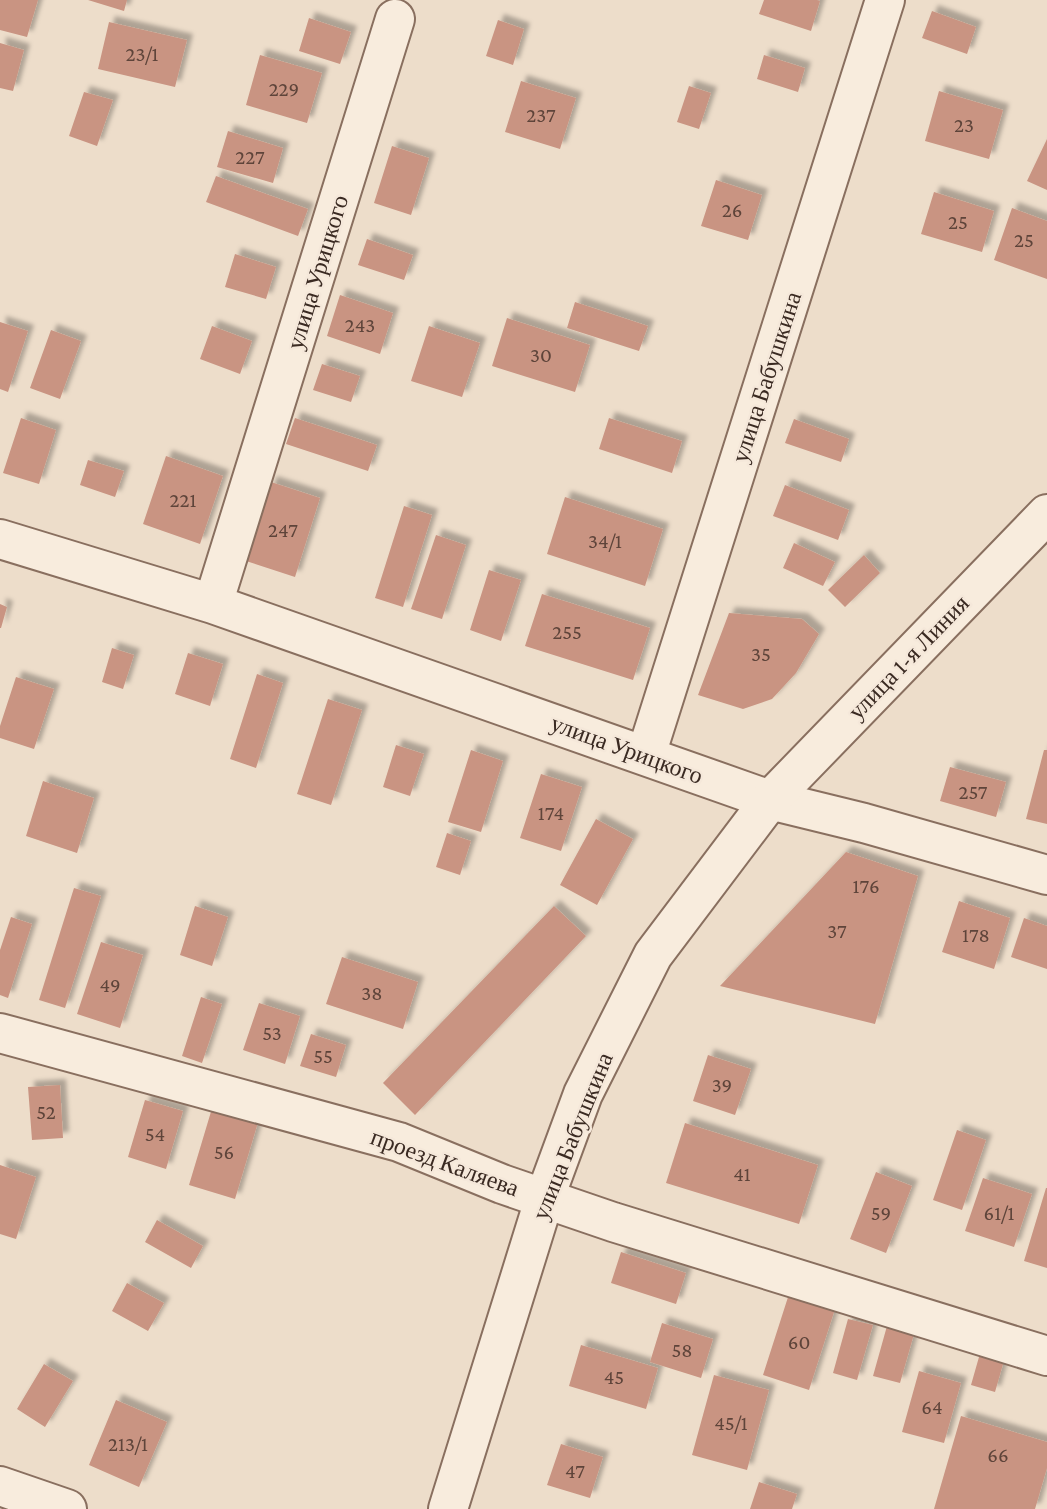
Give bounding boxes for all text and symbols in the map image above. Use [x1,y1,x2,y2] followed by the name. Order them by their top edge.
[125,42,159,66] house number: 23/1
[269,77,299,101] house number: 229
[526,103,556,127] house number: 237
[954,113,974,137] house number: 23
[235,145,265,169] house number: 227
[281,192,353,352] street label: улица Урицкого
[722,198,742,222] house number: 26
[948,210,968,234] house number: 25
[1014,228,1034,252] house number: 25
[726,288,806,466] street label: улица Бабушкина
[345,313,375,337] house number: 243
[530,343,552,367] house number: 30
[170,488,196,512] house number: 221
[268,518,298,542] house number: 247
[588,529,622,553] house number: 34/1
[842,589,974,725] street label: улица 1-я Линия
[552,620,582,644] house number: 255
[751,642,771,666] house number: 35
[547,709,707,789] street label: улица Урицкого
[959,780,988,804] house number: 257
[538,801,564,825] house number: 174
[852,874,880,898] house number: 176
[827,919,847,943] house number: 37
[962,923,990,947] house number: 178
[99,973,121,997] house number: 49
[361,981,383,1005] house number: 38
[262,1021,282,1045] house number: 53
[313,1044,333,1068] house number: 55
[526,1048,618,1224] street label: улица Бабушкина
[712,1073,732,1097] house number: 39
[36,1100,56,1124] house number: 52
[145,1122,165,1146] house number: 54
[367,1123,523,1201] street label: проезд Каляева
[214,1140,234,1164] house number: 56
[733,1162,751,1186] house number: 41
[871,1201,891,1225] house number: 59
[984,1201,1014,1225] house number: 61/1
[788,1330,810,1354] house number: 60
[671,1338,693,1362] house number: 58
[604,1365,624,1389] house number: 45
[921,1395,943,1419] house number: 64
[714,1411,748,1435] house number: 45/1
[108,1432,148,1456] house number: 213/1
[987,1443,1009,1467] house number: 66
[565,1459,585,1483] house number: 47

